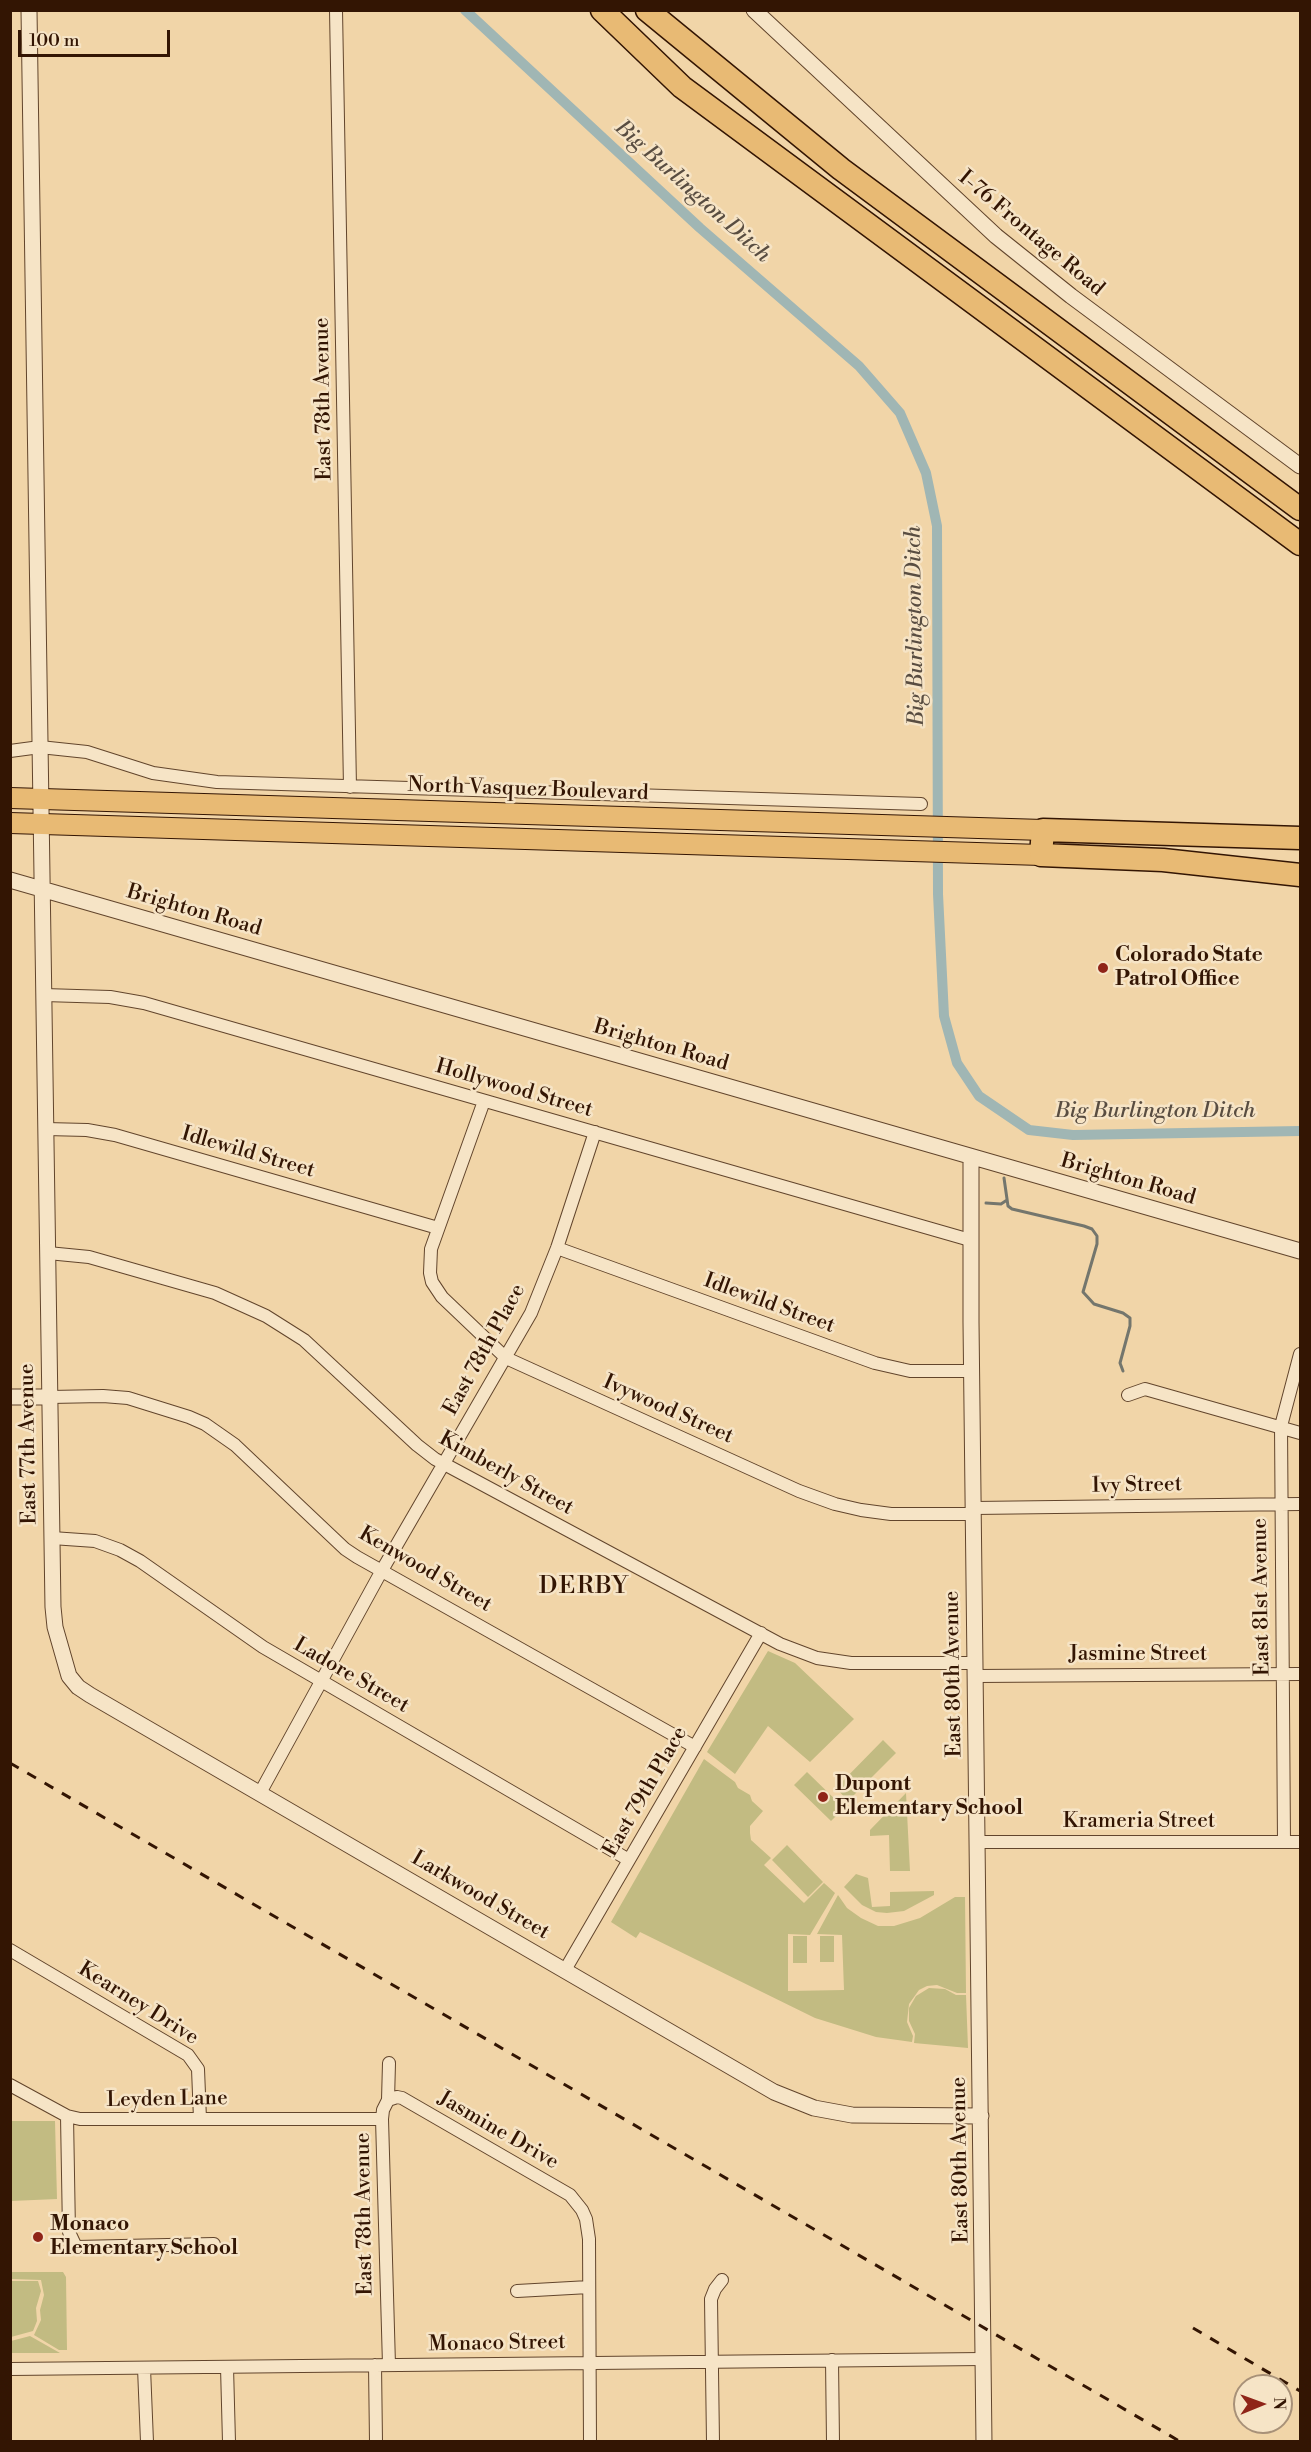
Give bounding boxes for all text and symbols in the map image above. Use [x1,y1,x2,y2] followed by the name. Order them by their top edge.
[21,18,172,56] scale bar
[29,29,80,52] text: 100 m
[609,115,775,269] water label: Big Burlington Ditch
[953,166,1109,302] street label: I-76 Frontage Road
[310,317,338,481] street label: East 78th Avenue
[901,526,931,726] water label: Big Burlington Ditch
[407,773,649,807] street label: North Vasquez Boulevard
[124,880,264,942] street label: Brighton Road
[1115,943,1263,993] place label: Colorado State Patrol Office
[1096,961,1110,975] marker: Colorado State Patrol Office
[591,1015,731,1077] street label: Brighton Road
[432,1054,596,1124] street label: Hollywood Street
[1055,1099,1255,1125] water label: Big Burlington Ditch
[178,1122,318,1184] street label: Idlewild Street
[1058,1149,1198,1211] street label: Brighton Road
[700,1269,838,1339] street label: Idlewild Street
[439,1280,531,1420] street label: East 78th Place
[15,1363,43,1525] street label: East 77th Avenue
[599,1370,737,1450] street label: Ivywood Street
[434,1427,578,1521] street label: Kimberly Street
[1092,1473,1182,1499] street label: Ivy Street
[1248,1518,1276,1676] street label: East 81st Avenue
[354,1522,496,1618] street label: Kenwood Street
[539,1573,629,1601] district label: DERBY
[940,1590,968,1758] street label: East 80th Avenue
[289,1633,413,1719] street label: Ladore Street
[1069,1642,1207,1668] street label: Jasmine Street
[599,1722,693,1862] street label: East 79th Place
[835,1772,1023,1822] place label: Dupont Elementary School
[816,1790,830,1804] marker: Dupont Elementary School
[1063,1809,1215,1835] street label: Krameria Street
[406,1846,554,1946] street label: Larkwood Street
[73,1957,203,2051] street label: Kearney Drive
[947,2076,975,2244] street label: East 80th Avenue
[106,2086,228,2114] street label: Leyden Lane
[433,2086,563,2176] street label: Jasmine Drive
[351,2132,379,2296] street label: East 78th Avenue
[50,2212,238,2262] place label: Monaco Elementary School
[31,2230,45,2244] marker: Monaco Elementary School
[428,2330,566,2358] street label: Monaco Street
[1233,2374,1293,2434] north arrow
[1269,2397,1289,2410] text: N

